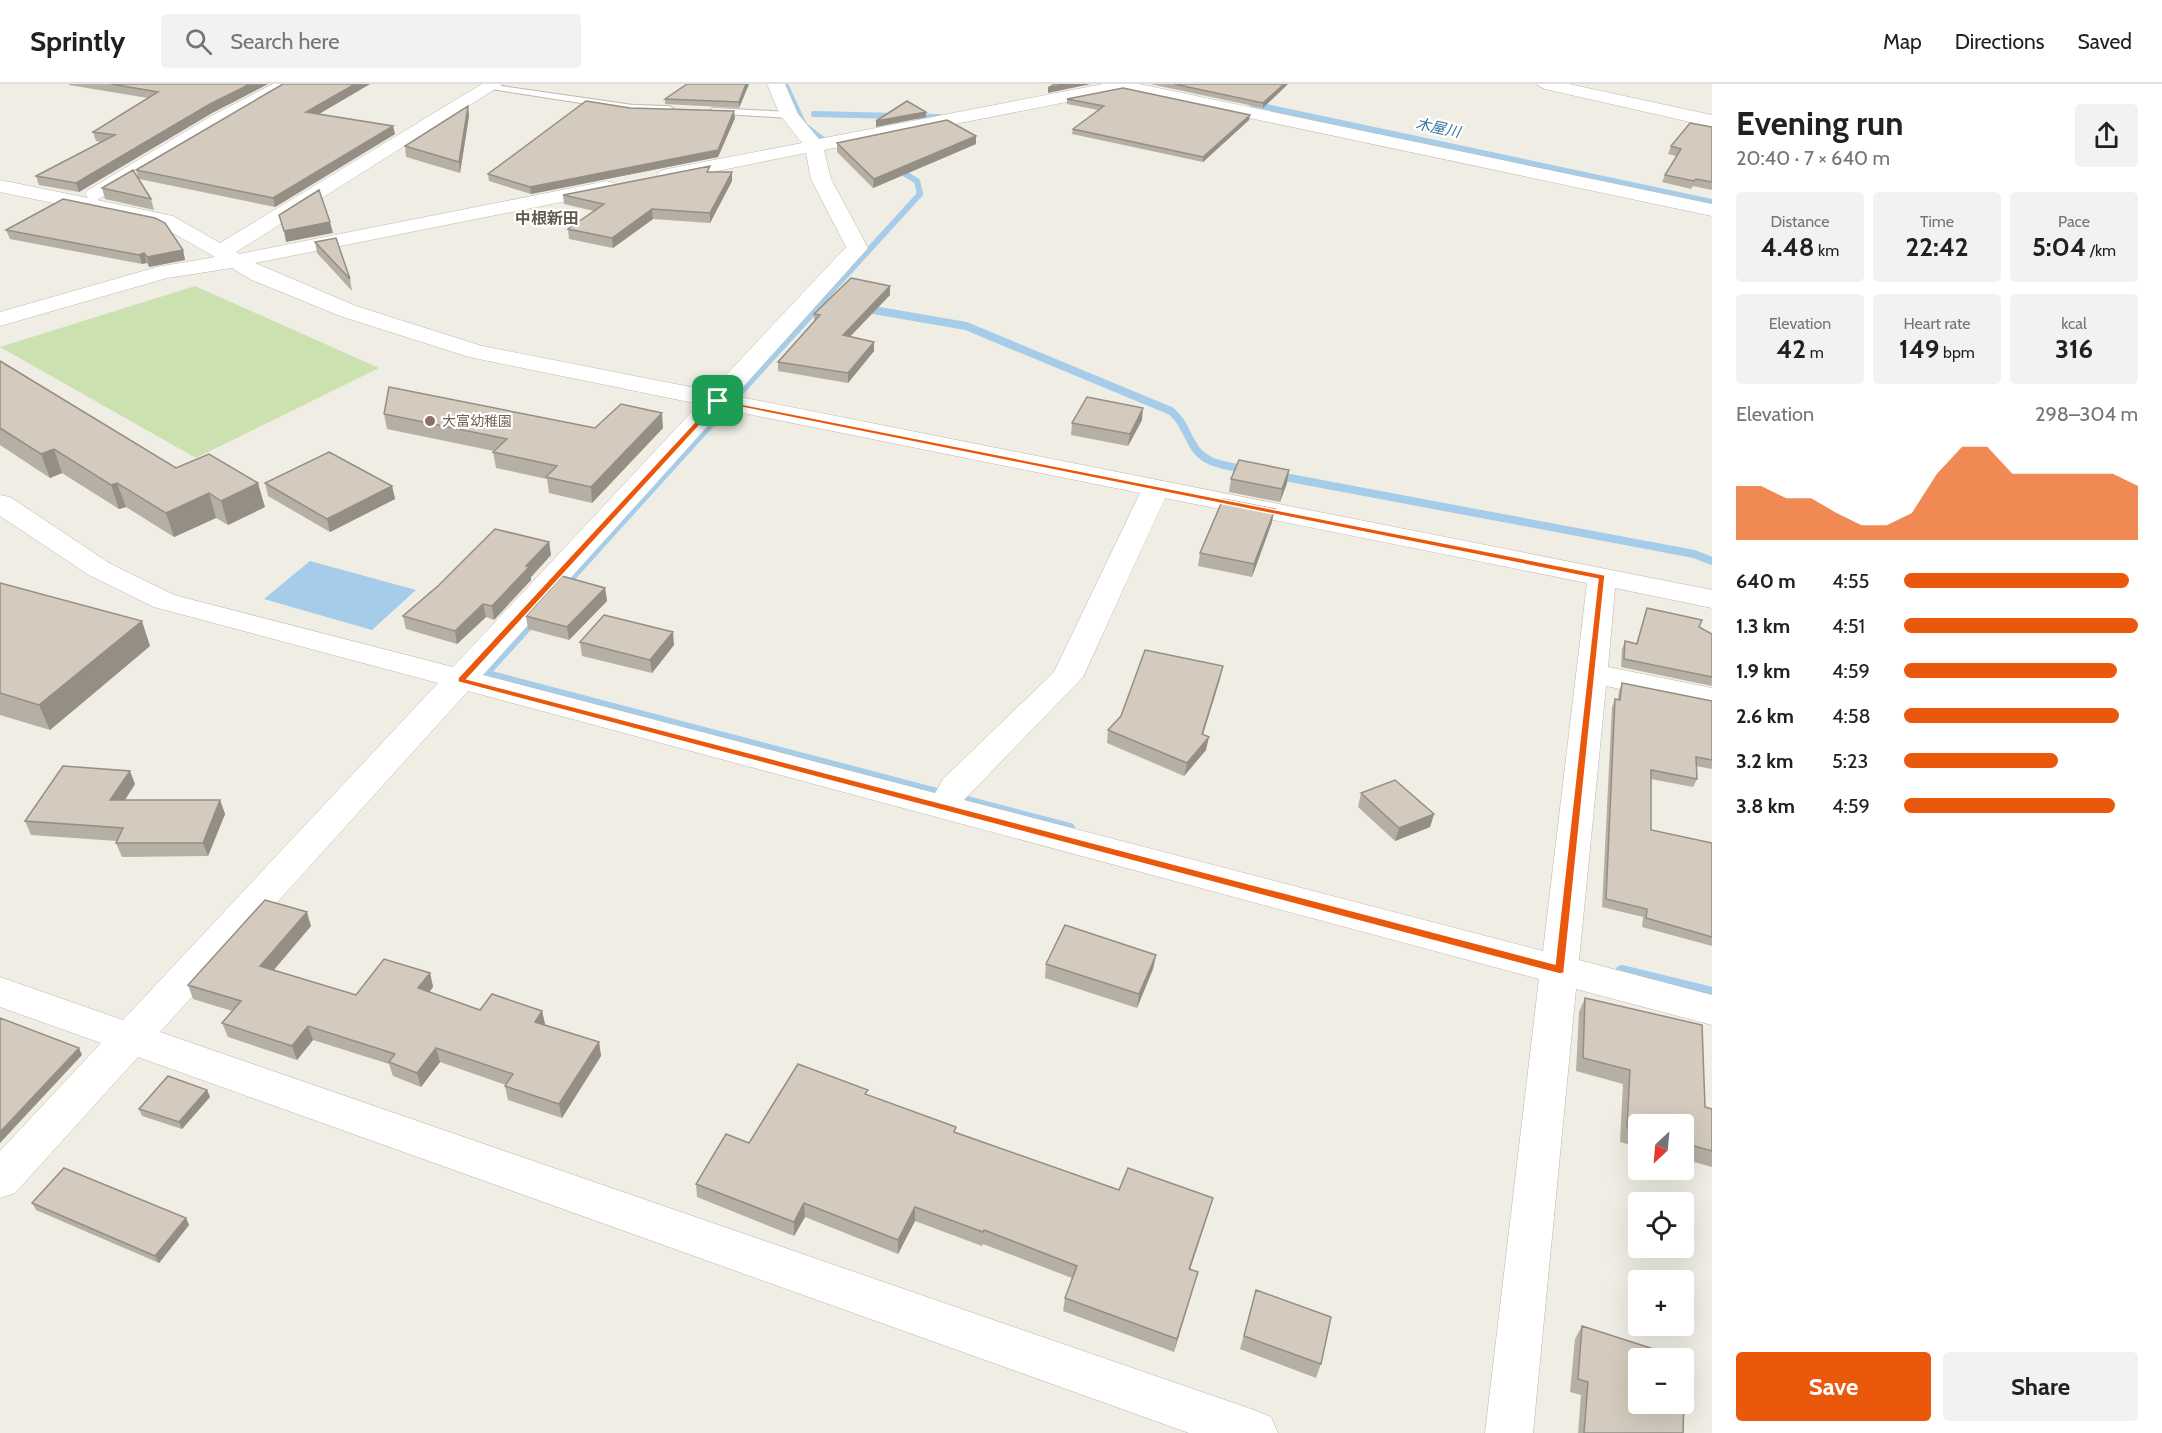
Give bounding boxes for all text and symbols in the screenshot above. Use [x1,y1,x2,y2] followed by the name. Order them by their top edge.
[161,14,581,68] search box
[30,24,125,58] text: Sprintly
[182,25,215,58] icon: search
[230,28,340,55] text: Search here
[1883,29,1922,54] text: Map
[1955,29,2044,54] text: Directions
[2077,29,2132,54] text: Saved
[1736,103,1903,143] text: Evening run
[2075,104,2138,167] button: share
[1414,115,1464,142] water label: 木屋川
[1736,146,1890,170] text: 20:40 · 7 × 640 m
[515,209,579,228] district label: 中根新田
[1771,212,1829,231] text: Distance
[1920,212,1954,231] text: Time
[2058,212,2090,231] text: Pace
[1761,231,1814,263] text: 4.48
[1905,231,1969,263] text: 22:42
[2032,231,2086,263] text: 5:04
[1814,241,1839,260] text: km
[2086,241,2116,260] text: /km
[1769,314,1831,333] text: Elevation
[1904,314,1970,333] text: Heart rate
[2061,314,2087,333] text: kcal
[1776,333,1806,365] text: 42
[1899,333,1939,365] text: 149
[2055,333,2093,365] text: 316
[1806,343,1824,362] text: m
[1939,343,1975,362] text: bpm
[692,375,743,426] pin
[701,384,734,417] icon: arrive
[1736,402,1814,426] text: Elevation
[2035,402,2138,426] text: 298–304 m
[442,412,512,430] place label: 大富幼稚園
[423,414,437,428] marker: 大富幼稚園
[1736,569,1796,593] text: 640 m
[1832,569,1869,593] text: 4:55
[1736,614,1790,638] text: 1.3 km
[1832,614,1865,638] text: 4:51
[1736,659,1790,683] text: 1.9 km
[1832,659,1870,683] text: 4:59
[1736,704,1794,728] text: 2.6 km
[1832,704,1871,728] text: 4:58
[1736,749,1793,773] text: 3.2 km
[1832,749,1868,773] text: 5:23
[1736,794,1795,818] text: 3.8 km
[1832,794,1870,818] text: 4:59
[1628,1114,1694,1180] north arrow
[1628,1114,1694,1414] map controls
[1628,1192,1694,1258] button: locate
[1628,1270,1694,1336] button: +
[1628,1348,1694,1414] button: −
[1736,1352,1931,1421] button: Save
[1943,1352,2138,1421] button: Share

